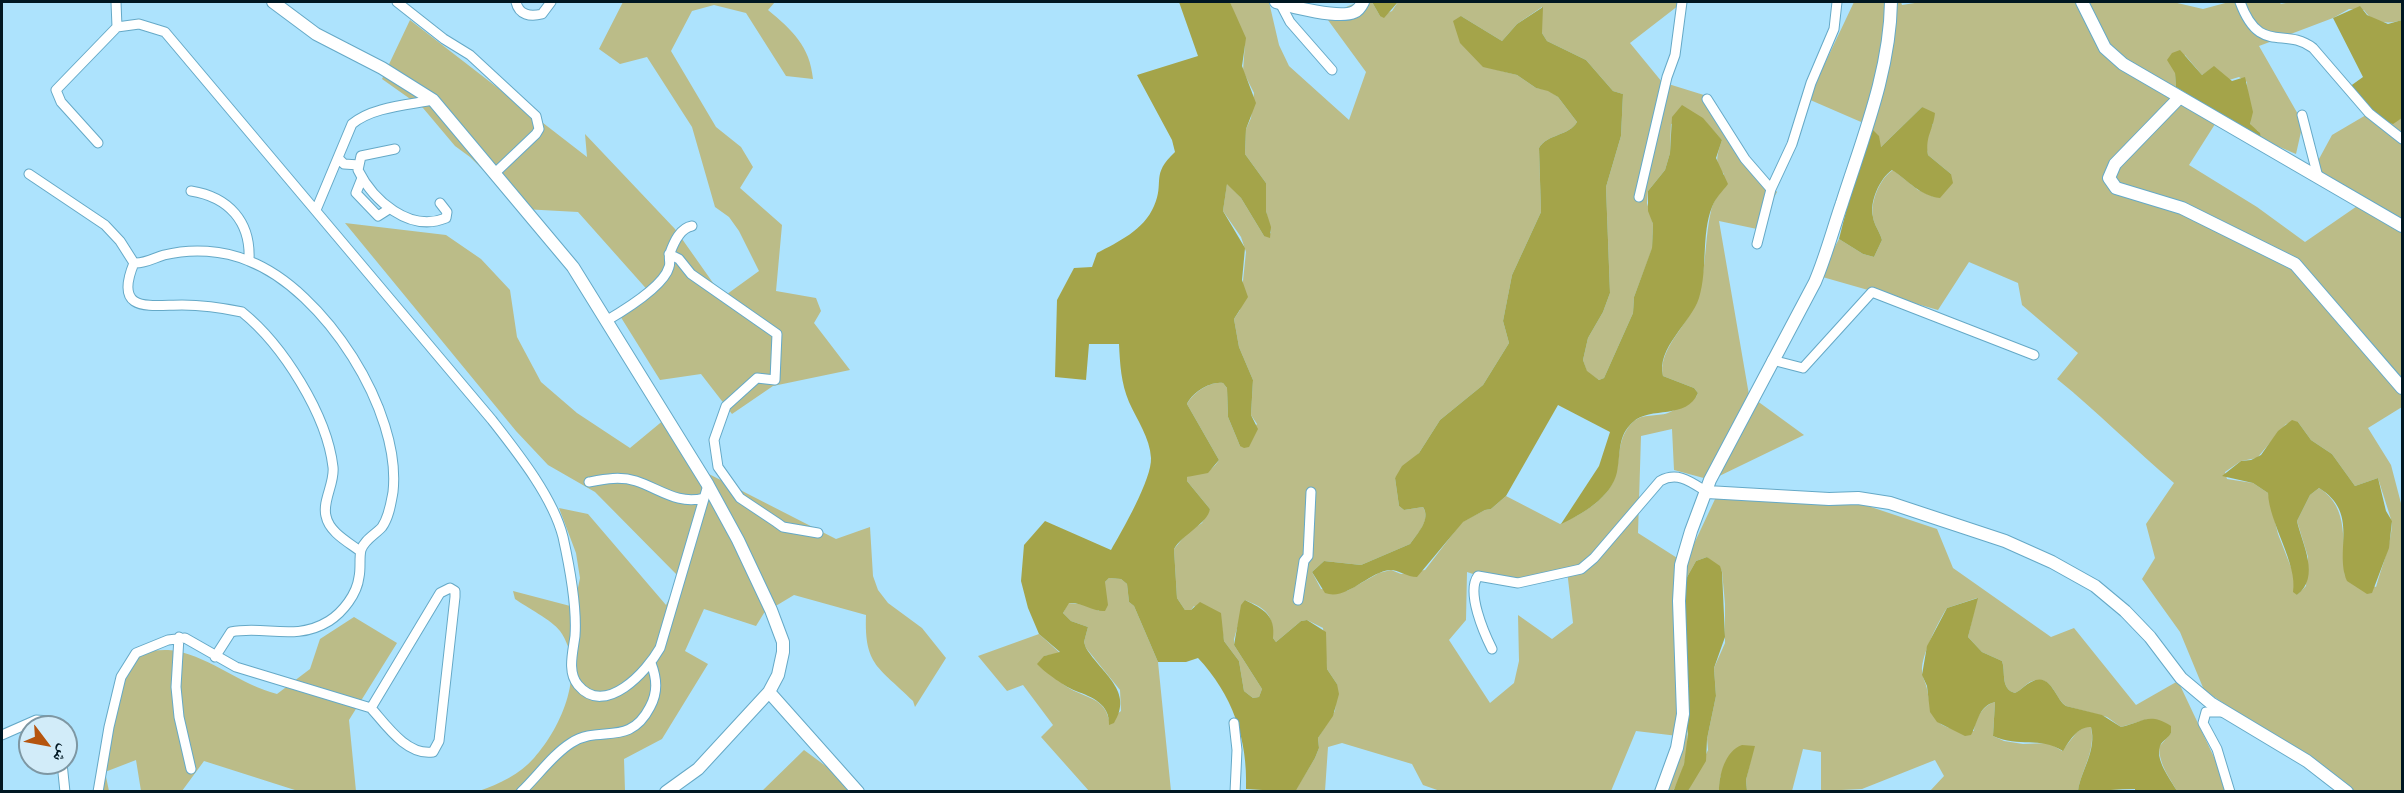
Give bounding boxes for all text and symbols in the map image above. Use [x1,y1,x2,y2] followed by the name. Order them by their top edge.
[18,715,78,775] north arrow
[49,742,75,766] text: ش

